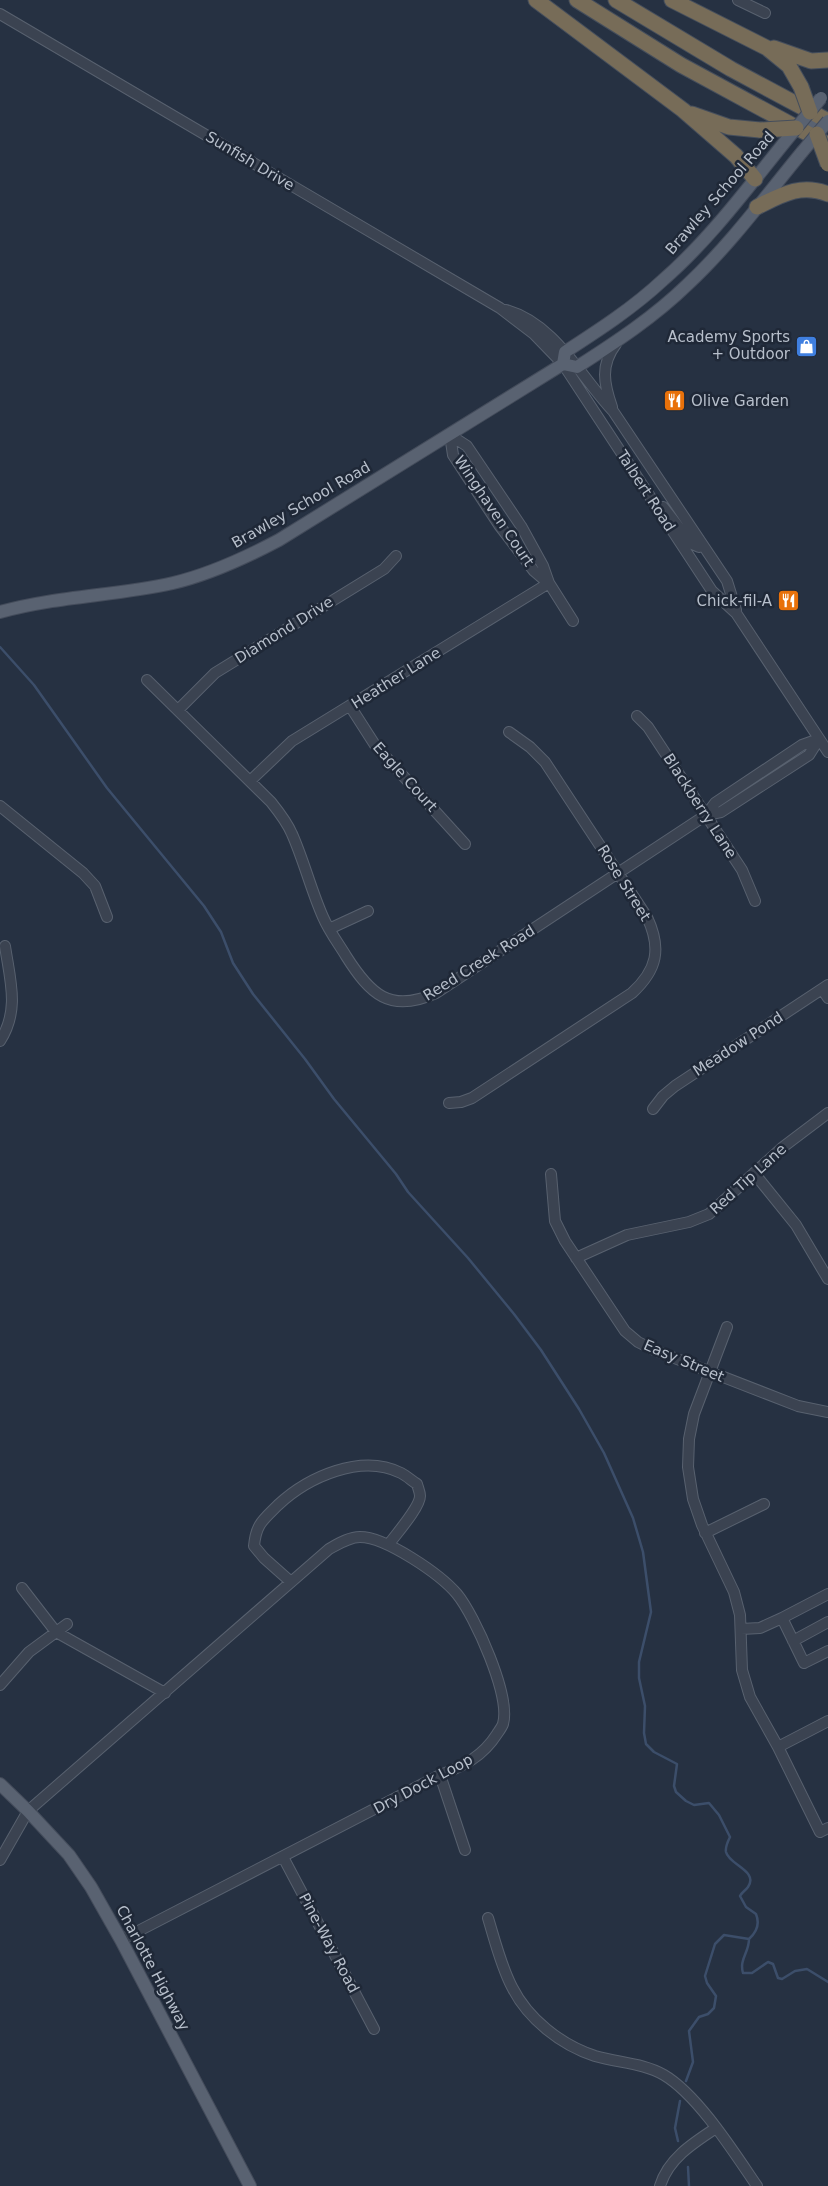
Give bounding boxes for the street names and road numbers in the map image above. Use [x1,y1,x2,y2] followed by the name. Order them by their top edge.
[202,128,298,194] street label: Sunfish Drive
[662,128,778,258] street label: Brawley School Road
[613,446,679,535] street label: Talbert Road
[450,452,538,570] street label: Winghaven Court
[228,458,374,552] street label: Brawley School Road
[232,593,336,667] street label: Diamond Drive
[348,643,444,713] street label: Heather Lane
[369,738,441,816] street label: Eagle Court
[659,750,741,862] street label: Blackberry Lane
[593,842,655,924] street label: Rose Street
[420,921,538,1005] street label: Reed Creek Road
[690,1008,786,1080] street label: Meadow Pond
[706,1140,790,1218] street label: Red Tip Lane
[641,1336,727,1386] street label: Easy Street
[370,1750,476,1818] street label: Dry Dock Loop
[295,1890,363,1996] street label: Pine-Way Road
[112,1902,194,2034] street label: Charlotte Highway

